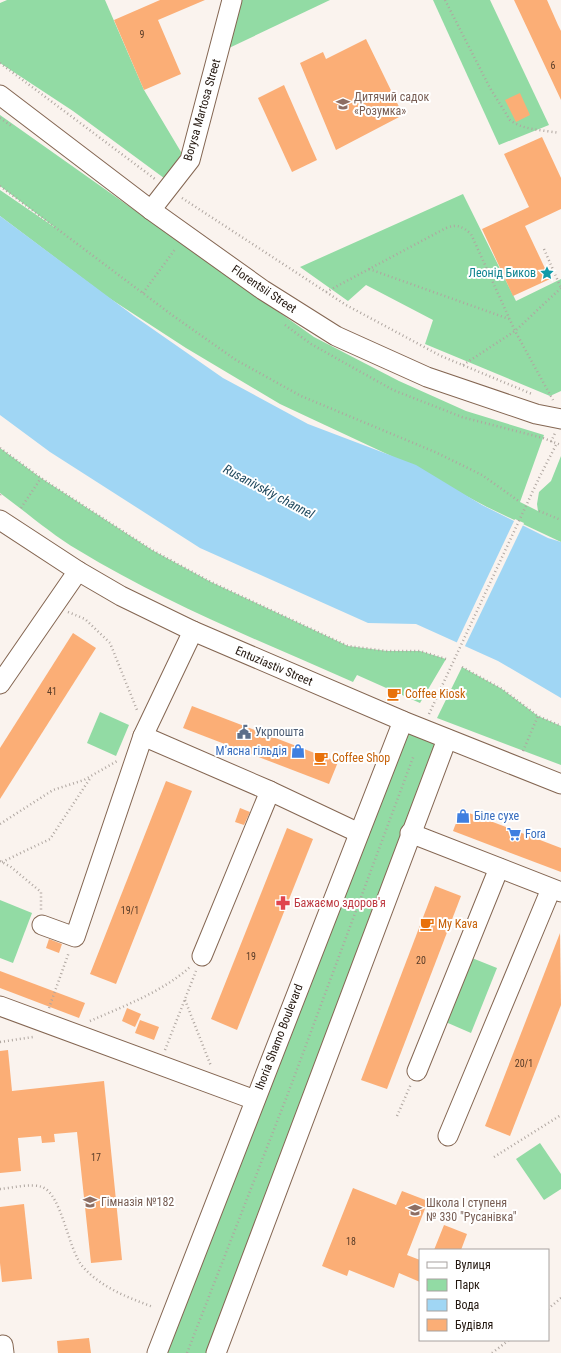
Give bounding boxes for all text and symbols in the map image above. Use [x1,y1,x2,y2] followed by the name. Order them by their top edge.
[140,29,145,40] house number: 9
[181,57,223,163] street label: Borysa Martosa Street
[551,60,556,71] house number: 6
[354,90,429,118] place label: Дитячий садок «Розумка»
[335,96,351,112] school or university icon: Дитячий садок «Розумка»
[229,262,299,316] street label: Florentsii Street
[539,265,555,281] place icon: Леонід Биков
[469,266,536,280] place label: Леонід Биков
[221,461,318,522] water label: Rusanivskiy channel
[233,643,315,689] street label: Entuziastiv Street
[47,686,57,697] house number: 41
[386,686,402,702] cafe icon: Coffee Kiosk
[405,687,466,701] place label: Coffee Kiosk
[236,724,252,740] public building icon: Укрпошта
[255,725,304,739] place label: Укрпошта
[290,743,306,759] shop icon: М’ясна гільдія
[216,744,287,758] place label: М’ясна гільдія
[313,750,329,766] cafe icon: Coffee Shop
[332,751,390,765] place label: Coffee Shop
[455,808,471,824] shop icon: Біле сухе
[474,809,520,823] place label: Біле сухе
[506,826,522,842] supermarket icon: Fora
[525,827,546,841] place label: Fora
[275,895,291,911] pharmacy icon: Бажаємо здоров'я
[294,896,386,910] place label: Бажаємо здоров'я
[121,905,139,916] house number: 19/1
[419,916,435,932] cafe icon: My Kava
[438,917,478,931] place label: My Kava
[246,951,256,962] house number: 19
[416,955,426,966] house number: 20
[252,982,306,1092] street label: Ihoria Shamo Boulevard
[515,1058,533,1069] house number: 20/1
[91,1152,101,1163] house number: 17
[82,1194,98,1210] school or university icon: Гімназія №182
[101,1195,174,1209] place label: Гімназія №182
[426,1196,517,1224] place label: Школа І ступеня № 330 "Русанівка"
[407,1202,423,1218] school or university icon: Школа І ступеня № 330 "Русанівка"
[346,1236,356,1247] house number: 18
[419,1249,549,1341] legend
[455,1258,491,1272] text: Вулиця
[455,1278,480,1292] text: Парк
[455,1298,480,1312] text: Вода
[455,1318,493,1332] text: Будівля

